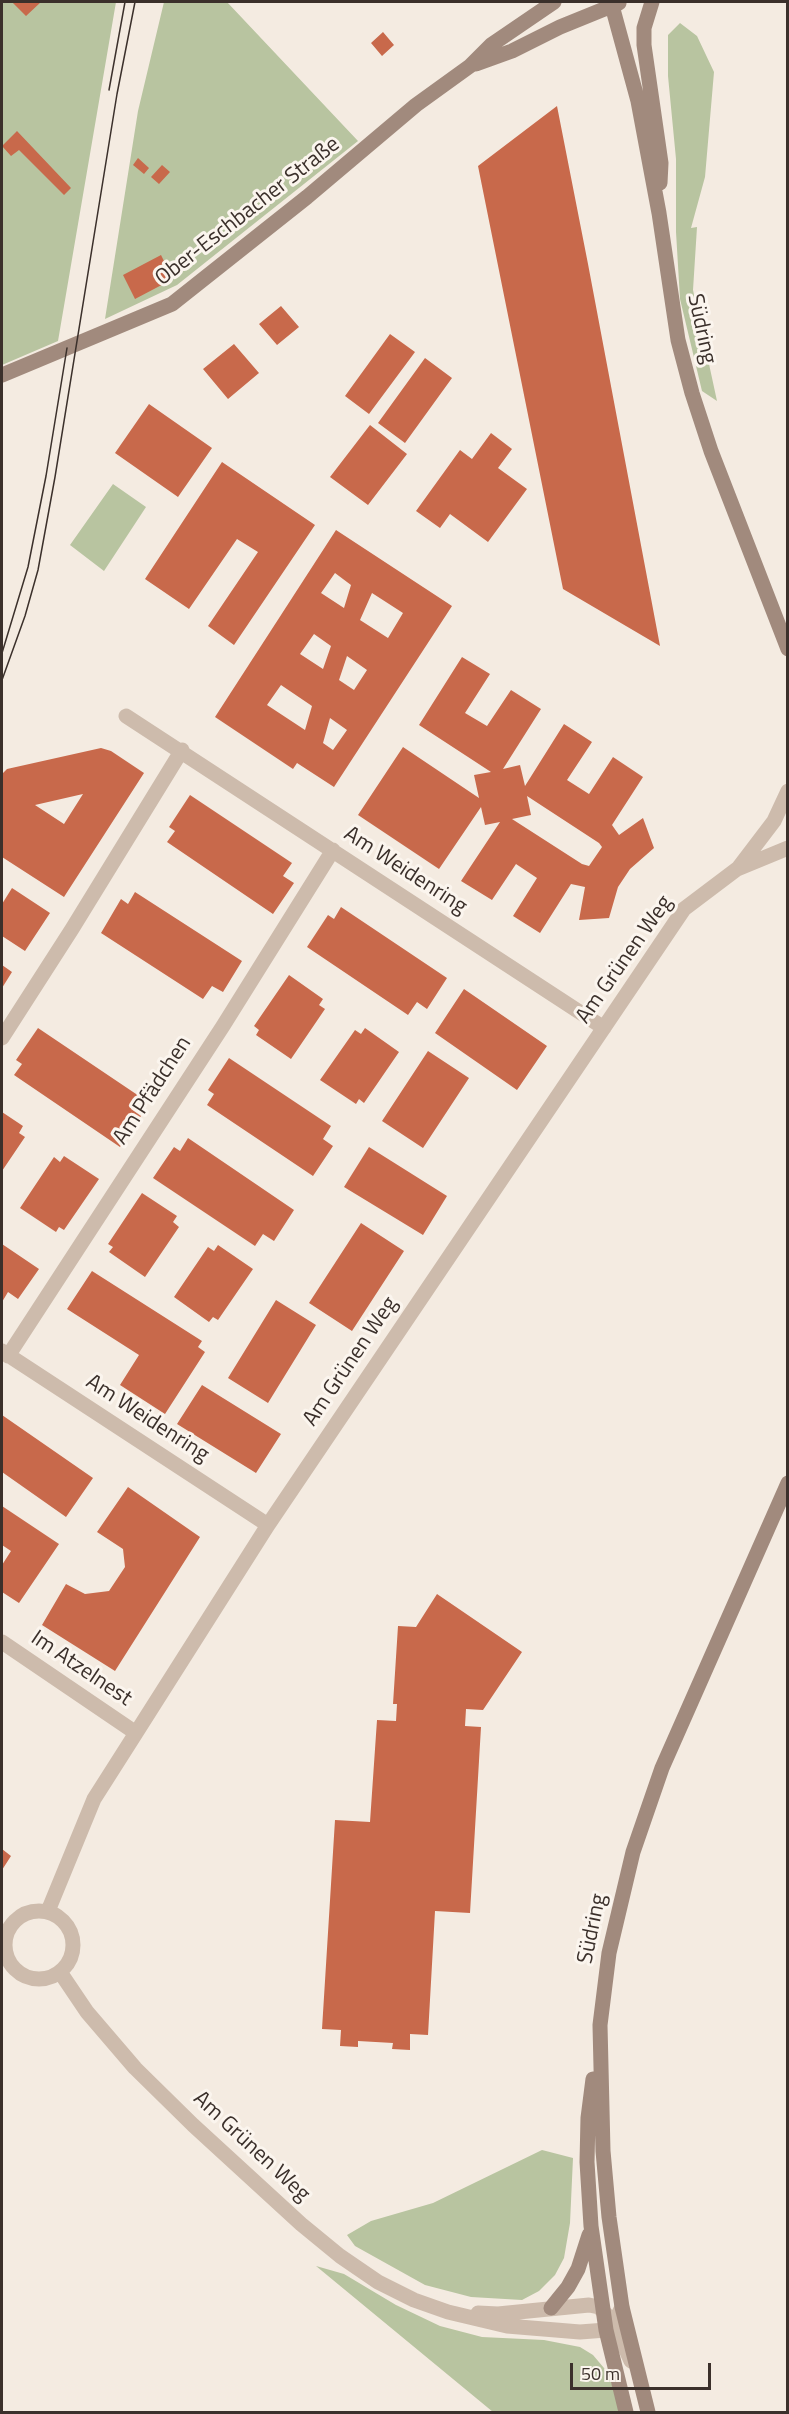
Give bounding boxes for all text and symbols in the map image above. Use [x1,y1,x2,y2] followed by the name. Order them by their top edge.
[151,132,345,292] street label: Ober-Eschbacher Straße
[681,292,721,366] street label: Südring
[339,821,471,921] street label: Am Weidenring
[571,891,679,1029] street label: Am Grünen Weg
[108,1032,198,1150] street label: Am Pfädchen
[298,1292,404,1432] street label: Am Grünen Weg
[81,1369,213,1469] street label: Am Weidenring
[25,1626,137,1712] street label: Im Atzelnest
[573,1892,613,1966] street label: Südring
[187,2086,315,2208] street label: Am Grünen Weg
[573,2351,714,2389] scale bar
[581,2360,620,2387] text: 50 m

